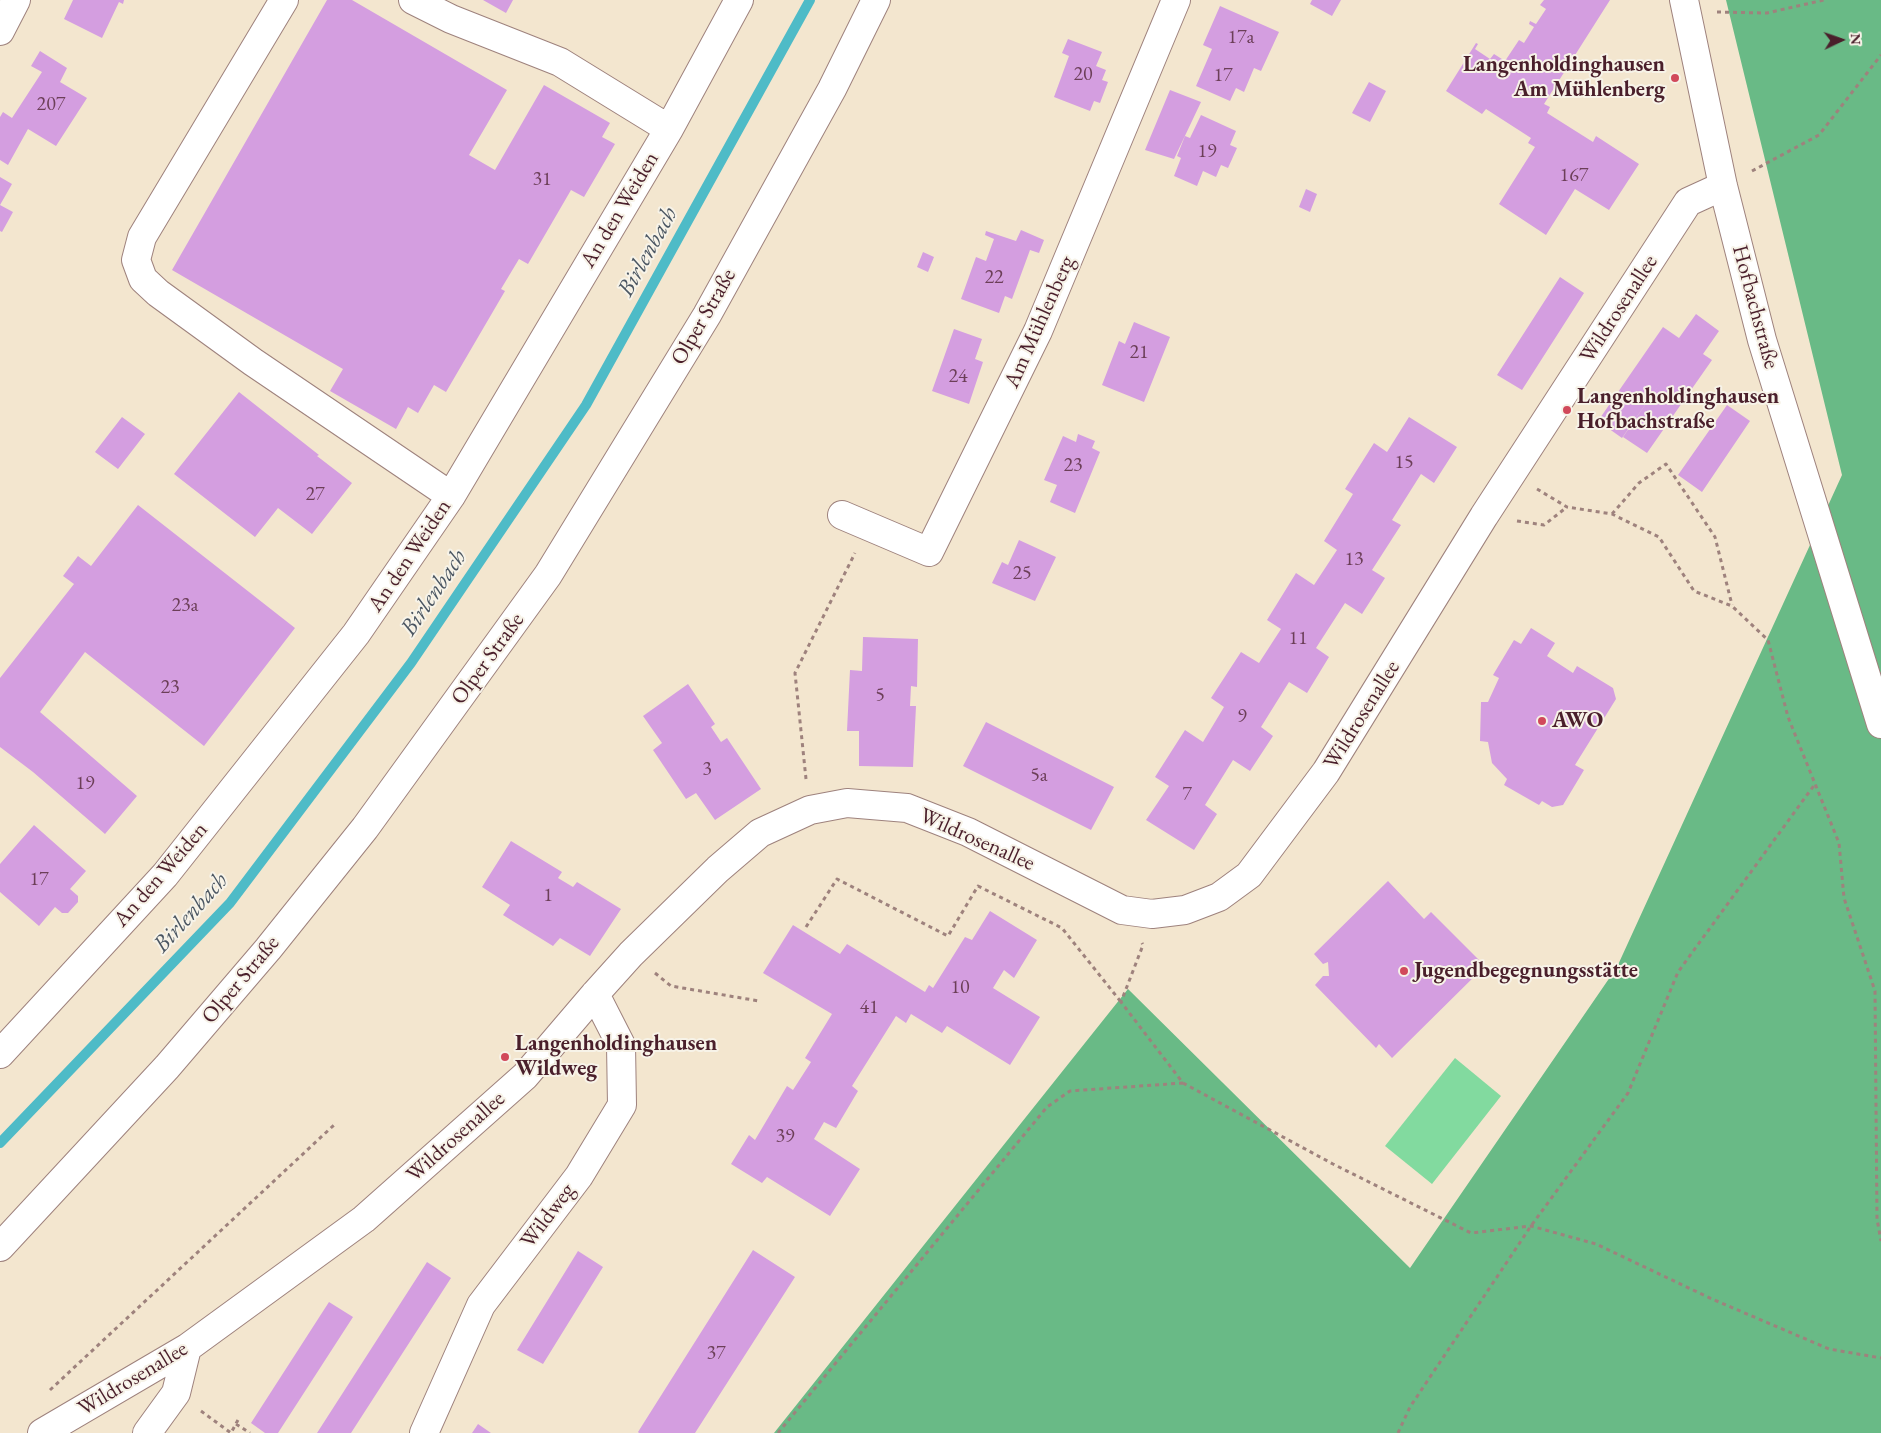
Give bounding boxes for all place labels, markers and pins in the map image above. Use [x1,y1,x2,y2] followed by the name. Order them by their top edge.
[1463,52,1665,104] place label: Langenholdinghausen Am Mühlenberg
[1669,72,1681,84] marker: Langenholdinghausen Am Mühlenberg
[1577,384,1779,436] place label: Langenholdinghausen Hofbachstraße
[1561,404,1573,416] marker: Langenholdinghausen Hofbachstraße
[1552,708,1603,734] place label: AWO
[1536,715,1548,727] marker: AWO
[1414,958,1638,984] place label: Jugendbegegnungsstätte
[1398,965,1410,977] marker: Jugendbegegnungsstätte
[515,1031,717,1082] place label: Langenholdinghausen Wildweg
[499,1051,511,1063] marker: Langenholdinghausen Wildweg

